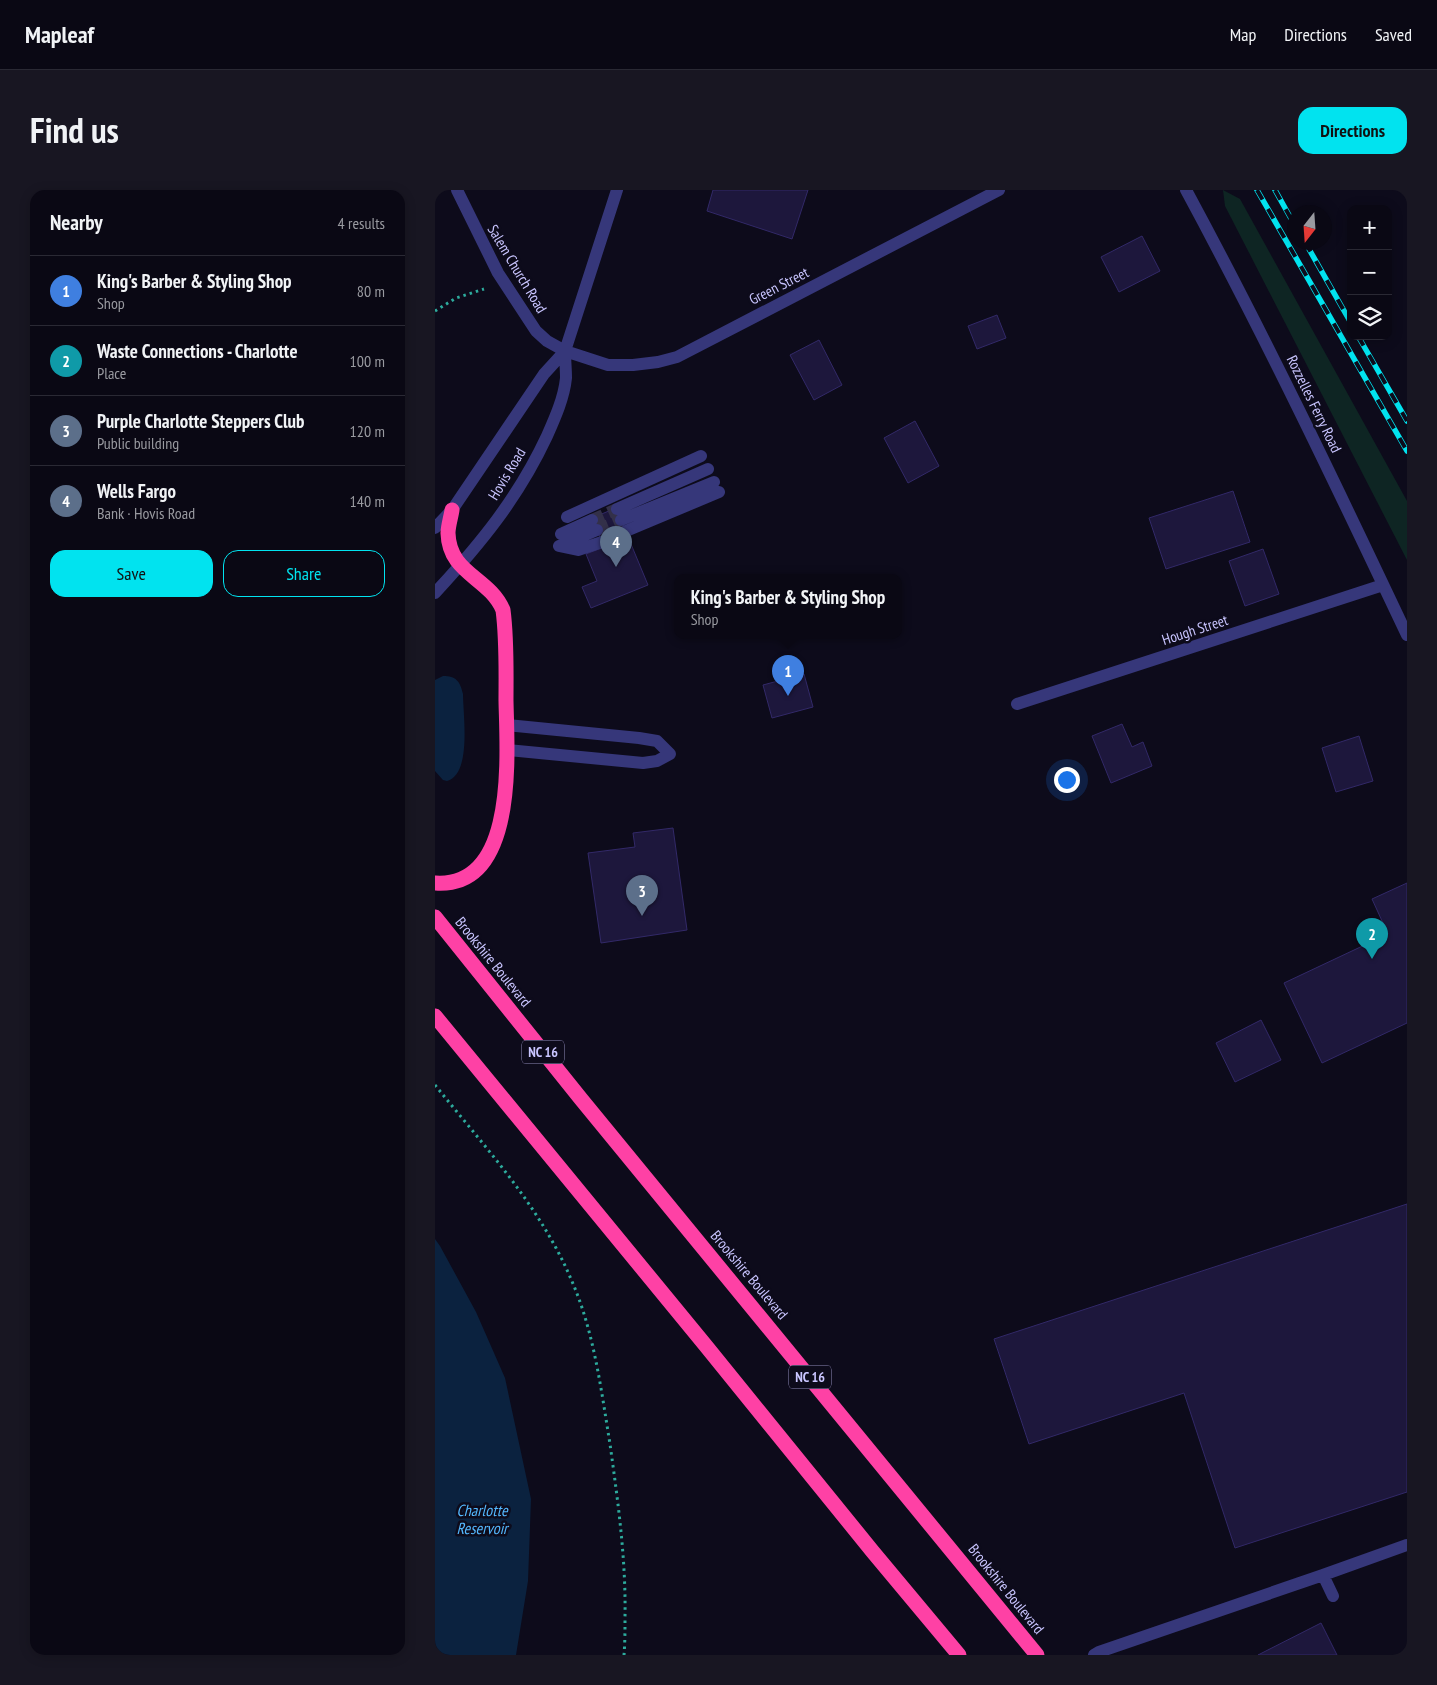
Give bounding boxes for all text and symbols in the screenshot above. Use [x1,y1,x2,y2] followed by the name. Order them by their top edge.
[25,19,94,50] text: Mapleaf
[1230,23,1256,46] text: Map
[1284,23,1347,46] text: Directions
[1375,23,1412,46] text: Saved
[30,107,119,153] text: Find us
[1298,107,1407,154] button: Directions
[1287,205,1332,250] north arrow
[1347,205,1392,340] map controls
[1347,205,1392,250] button: +
[50,209,103,236] text: Nearby
[338,213,385,233] text: 4 results
[484,221,551,316] street label: Salem Church Road
[1347,250,1392,295] button: −
[746,262,812,309] street label: Green Street
[97,269,292,293] text: King's Barber & Styling Shop
[62,281,70,301] text: 1
[357,281,385,301] text: 80 m
[97,293,125,313] text: Shop
[1347,295,1392,340] button: layers
[97,339,298,363] text: Waste Connections - Charlotte
[62,351,70,371] text: 2
[350,351,385,371] text: 100 m
[1283,352,1346,455] street label: Rozzelles Ferry Road
[97,363,126,383] text: Place
[97,409,304,433] text: Purple Charlotte Steppers Club
[62,421,70,441] text: 3
[350,421,385,441] text: 120 m
[97,433,179,453] text: Public building
[484,444,529,503] street label: Hovis Road
[97,479,176,503] text: Wells Fargo
[62,491,70,511] text: 4
[350,491,385,511] text: 140 m
[97,503,195,523] text: Bank · Hovis Road
[600,526,632,567] pin: 4
[50,550,213,597] button: Save
[223,550,385,597] button: Share
[674,574,902,639] popup
[691,585,885,609] text: King's Barber & Styling Shop
[691,609,718,629] text: Shop
[1159,610,1230,649] street label: Hough Street
[772,655,804,696] pin: 1
[1054,767,1080,793] your location
[626,875,658,916] pin: 3
[451,913,535,1011] street label: Brookshire Boulevard
[1356,918,1388,959] pin: 2
[522,1040,564,1064] road number: NC 16
[707,1226,792,1323] street label: Brookshire Boulevard
[789,1366,831,1388] road number: NC 16
[456,1500,510,1538] water label: Charlotte Reservoir
[964,1540,1048,1638] street label: Brookshire Boulevard

